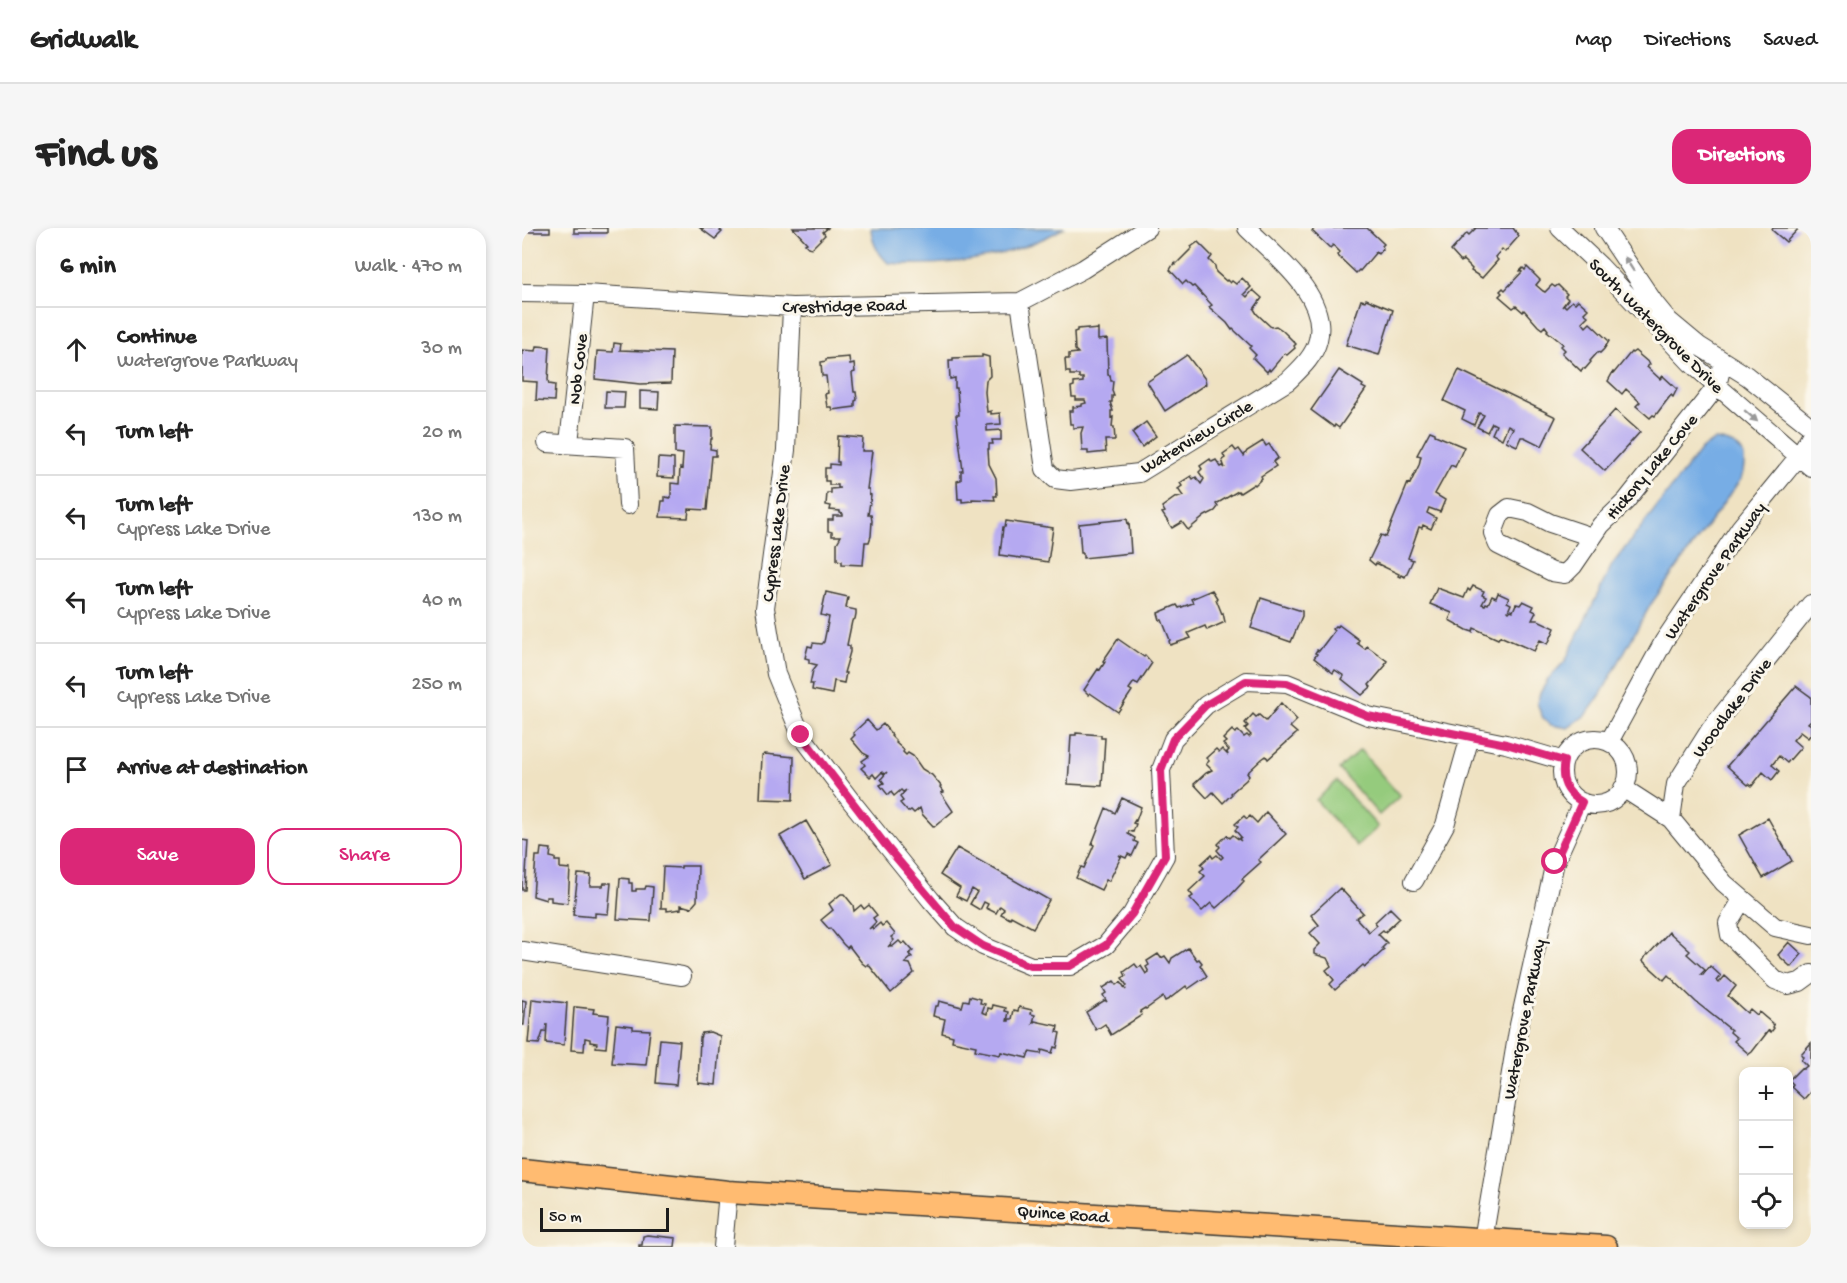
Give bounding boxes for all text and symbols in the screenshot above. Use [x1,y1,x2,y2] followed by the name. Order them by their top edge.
[30,25,136,58] text: Gridwalk
[1575,29,1612,54] text: Map
[1645,29,1730,54] text: Directions
[1763,29,1817,54] text: Saved
[1672,129,1811,184] button: Directions
[36,132,156,181] text: Find us
[60,252,116,283] text: 6 min
[1583,255,1728,399] street label: South Watergrove Drive
[355,256,462,279] text: Walk · 470 m
[1624,256,1635,272] one-way arrow
[782,296,907,319] street label: Crestridge Road
[117,325,197,351] text: Continue
[565,332,594,406] street label: Nob Cove
[60,333,93,366] icon: ahead
[421,338,462,361] text: 30 m
[117,351,298,374] text: Watergrove Parkway
[1137,396,1258,480] street label: Waterview Circle
[1743,409,1759,422] one-way arrow
[1603,410,1704,525] street label: Hickory Lake Cove
[60,417,93,450] icon: left
[117,420,191,446] text: Turn left
[422,422,462,445] text: 20 m
[759,463,796,603] street label: Cypress Lake Drive
[117,493,191,519] text: Turn left
[1661,499,1771,644] street label: Watergrove Parkway
[60,501,93,534] icon: left
[413,506,462,529] text: 130 m
[117,519,270,542] text: Cypress Lake Drive
[117,577,191,603] text: Turn left
[60,585,93,618] icon: left
[422,590,462,613] text: 40 m
[117,603,270,626] text: Cypress Lake Drive
[1689,654,1778,762] street label: Woodlake Drive
[117,661,191,687] text: Turn left
[60,669,93,702] icon: left
[411,674,462,697] text: 250 m
[117,687,270,710] text: Cypress Lake Drive
[787,721,813,747] route end
[60,753,93,786] icon: arrive
[117,756,307,782] text: Arrive at destination
[60,828,255,885] button: Save
[267,828,462,885] button: Share
[1541,848,1567,874] route start
[1500,937,1551,1101] street label: Watergrove Parkway
[1739,1067,1793,1229] map controls
[1739,1067,1793,1121] button: +
[1739,1121,1793,1175] button: −
[1739,1175,1793,1229] button: locate
[1016,1202,1111,1229] street label: Quince Road
[540,1205,669,1232] scale bar
[549,1209,582,1228] text: 50 m

